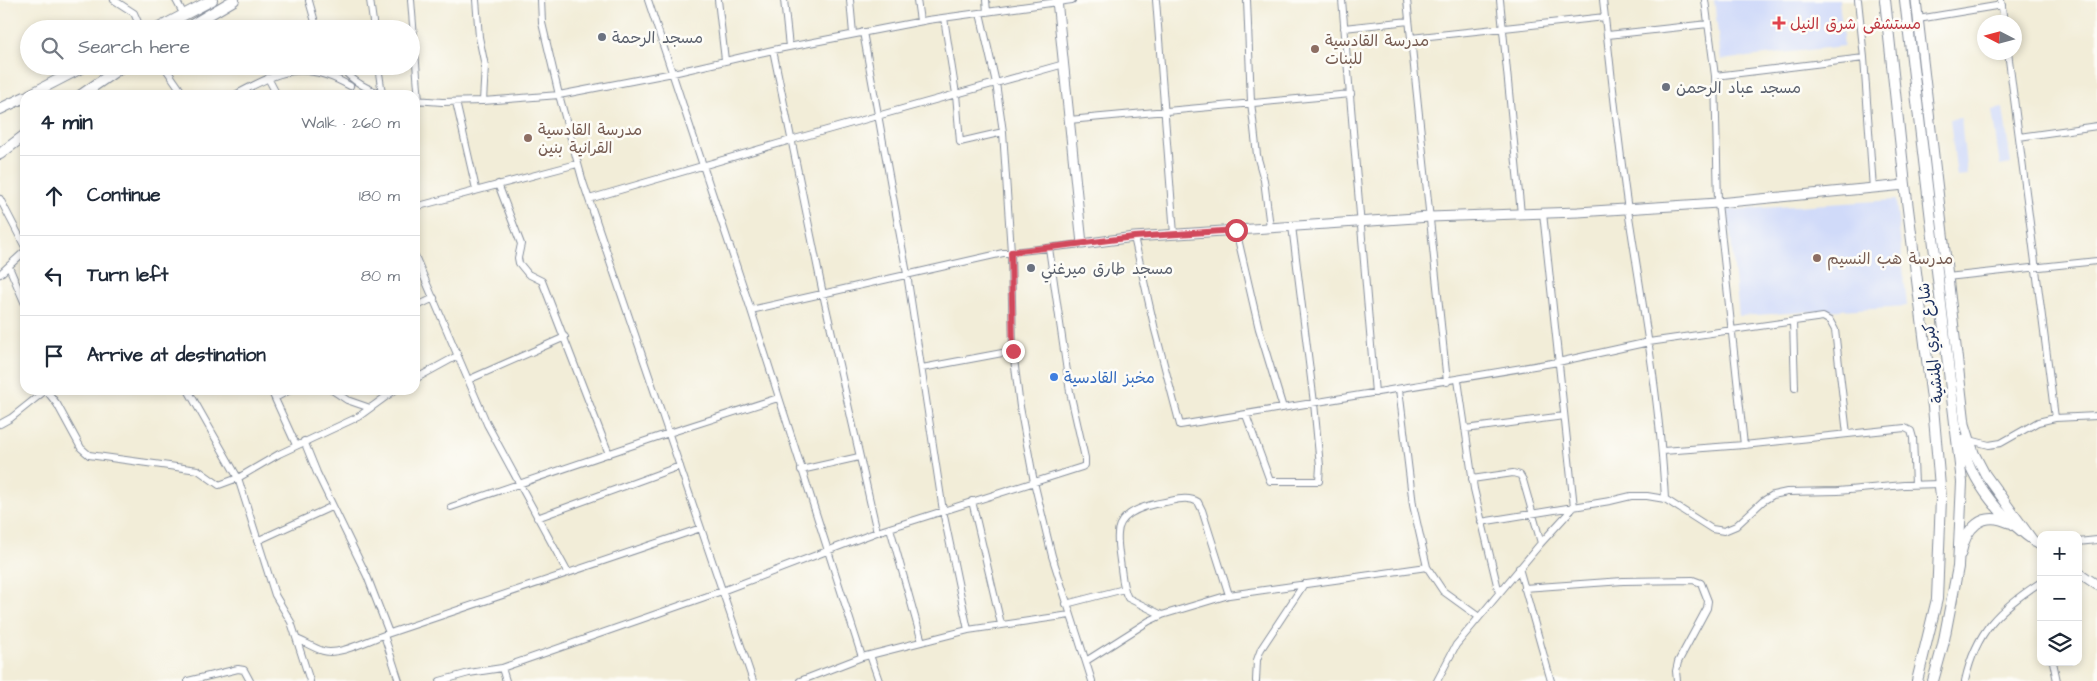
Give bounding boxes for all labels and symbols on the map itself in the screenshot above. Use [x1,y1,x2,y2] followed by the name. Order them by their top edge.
[1790,13,1921,35] place label: مستشفى شرق النيل
[1977,15,2022,60] north arrow
[1772,16,1786,30] marker: مستشفى شرق النيل
[612,27,703,49] place label: مسجد الرحمة
[1325,30,1429,70] place label: مدرسة القادسية للبنات
[596,31,608,43] marker: مسجد الرحمة
[1309,43,1321,55] marker: مدرسة القادسية للبنات
[1676,77,1801,99] place label: مسجد عباد الرحمن
[1660,81,1672,93] marker: مسجد عباد الرحمن
[538,119,642,159] place label: مدرسة القادسية القرانية بنين
[522,132,534,144] marker: مدرسة القادسية القرانية بنين
[1225,219,1248,242] route start
[1827,248,1953,271] place label: مدرسة هب النسيم
[1811,252,1823,264] marker: مدرسة هب النسيم
[1041,258,1173,283] place label: مسجد طارق ميرغني
[1025,262,1037,274] marker: مسجد طارق ميرغني
[1913,281,1949,404] street label: شارع كبري المنشية
[1002,340,1025,363] route end
[1064,367,1155,389] place label: مخبز القادسية
[1048,371,1060,383] marker: مخبز القادسية

